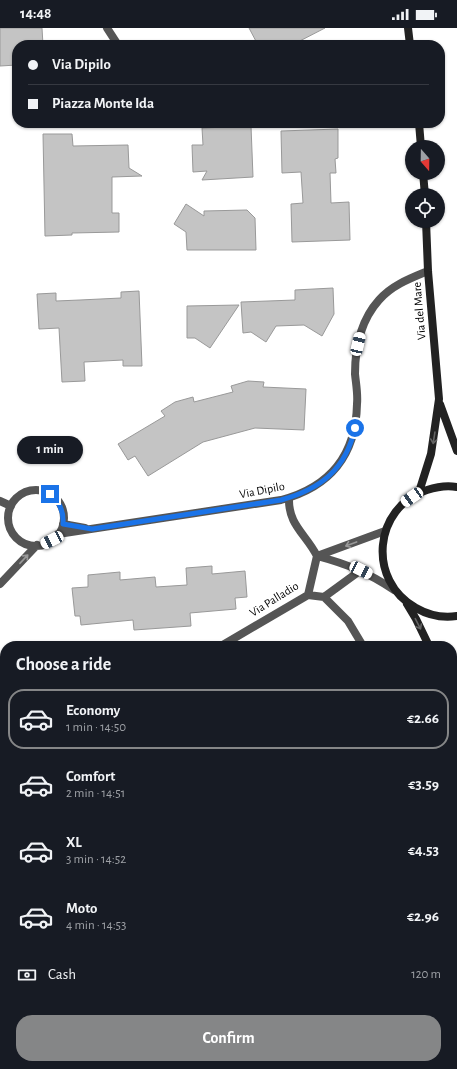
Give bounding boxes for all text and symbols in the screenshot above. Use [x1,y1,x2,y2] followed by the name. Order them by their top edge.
[20,6,51,21] text: 14:48
[52,57,111,72] text: Via Dipilo
[52,96,154,111] text: Piazza Monte Ida
[405,140,445,180] north arrow
[405,140,445,228] map controls
[405,188,445,228] button: locate
[410,282,428,340] street label: Via del Mare
[349,331,367,357] car
[346,419,364,437] route start
[430,431,438,444] one-way arrow
[17,436,83,464] callout: 1 min
[36,443,64,456] text: 1 min
[238,480,286,500] street label: Via Dipilo
[41,485,59,503] route end
[399,485,425,509] car
[39,529,65,551] car
[346,540,358,548] one-way arrow
[20,554,29,564] one-way arrow
[348,559,374,581] car
[247,579,301,619] street label: Via Palladio
[415,618,423,630] one-way arrow
[16,656,111,674] text: Choose a ride
[18,701,54,737] icon: car
[66,703,120,718] text: Economy
[407,711,439,726] text: €2.66
[66,721,126,734] text: 1 min · 14:50
[18,767,54,803] icon: car
[66,769,115,784] text: Comfort
[408,777,439,792] text: €3.59
[66,787,125,800] text: 2 min · 14:51
[18,833,54,869] icon: car
[66,835,82,850] text: XL
[408,843,439,858] text: €4.53
[66,853,126,866] text: 3 min · 14:52
[18,899,54,935] icon: car
[66,901,98,916] text: Moto
[407,909,439,924] text: €2.96
[66,919,126,932] text: 4 min · 14:53
[16,964,38,986] icon: cash
[48,967,76,982] text: Cash
[411,968,441,981] text: 120 m
[16,1015,441,1061] button: Confirm

